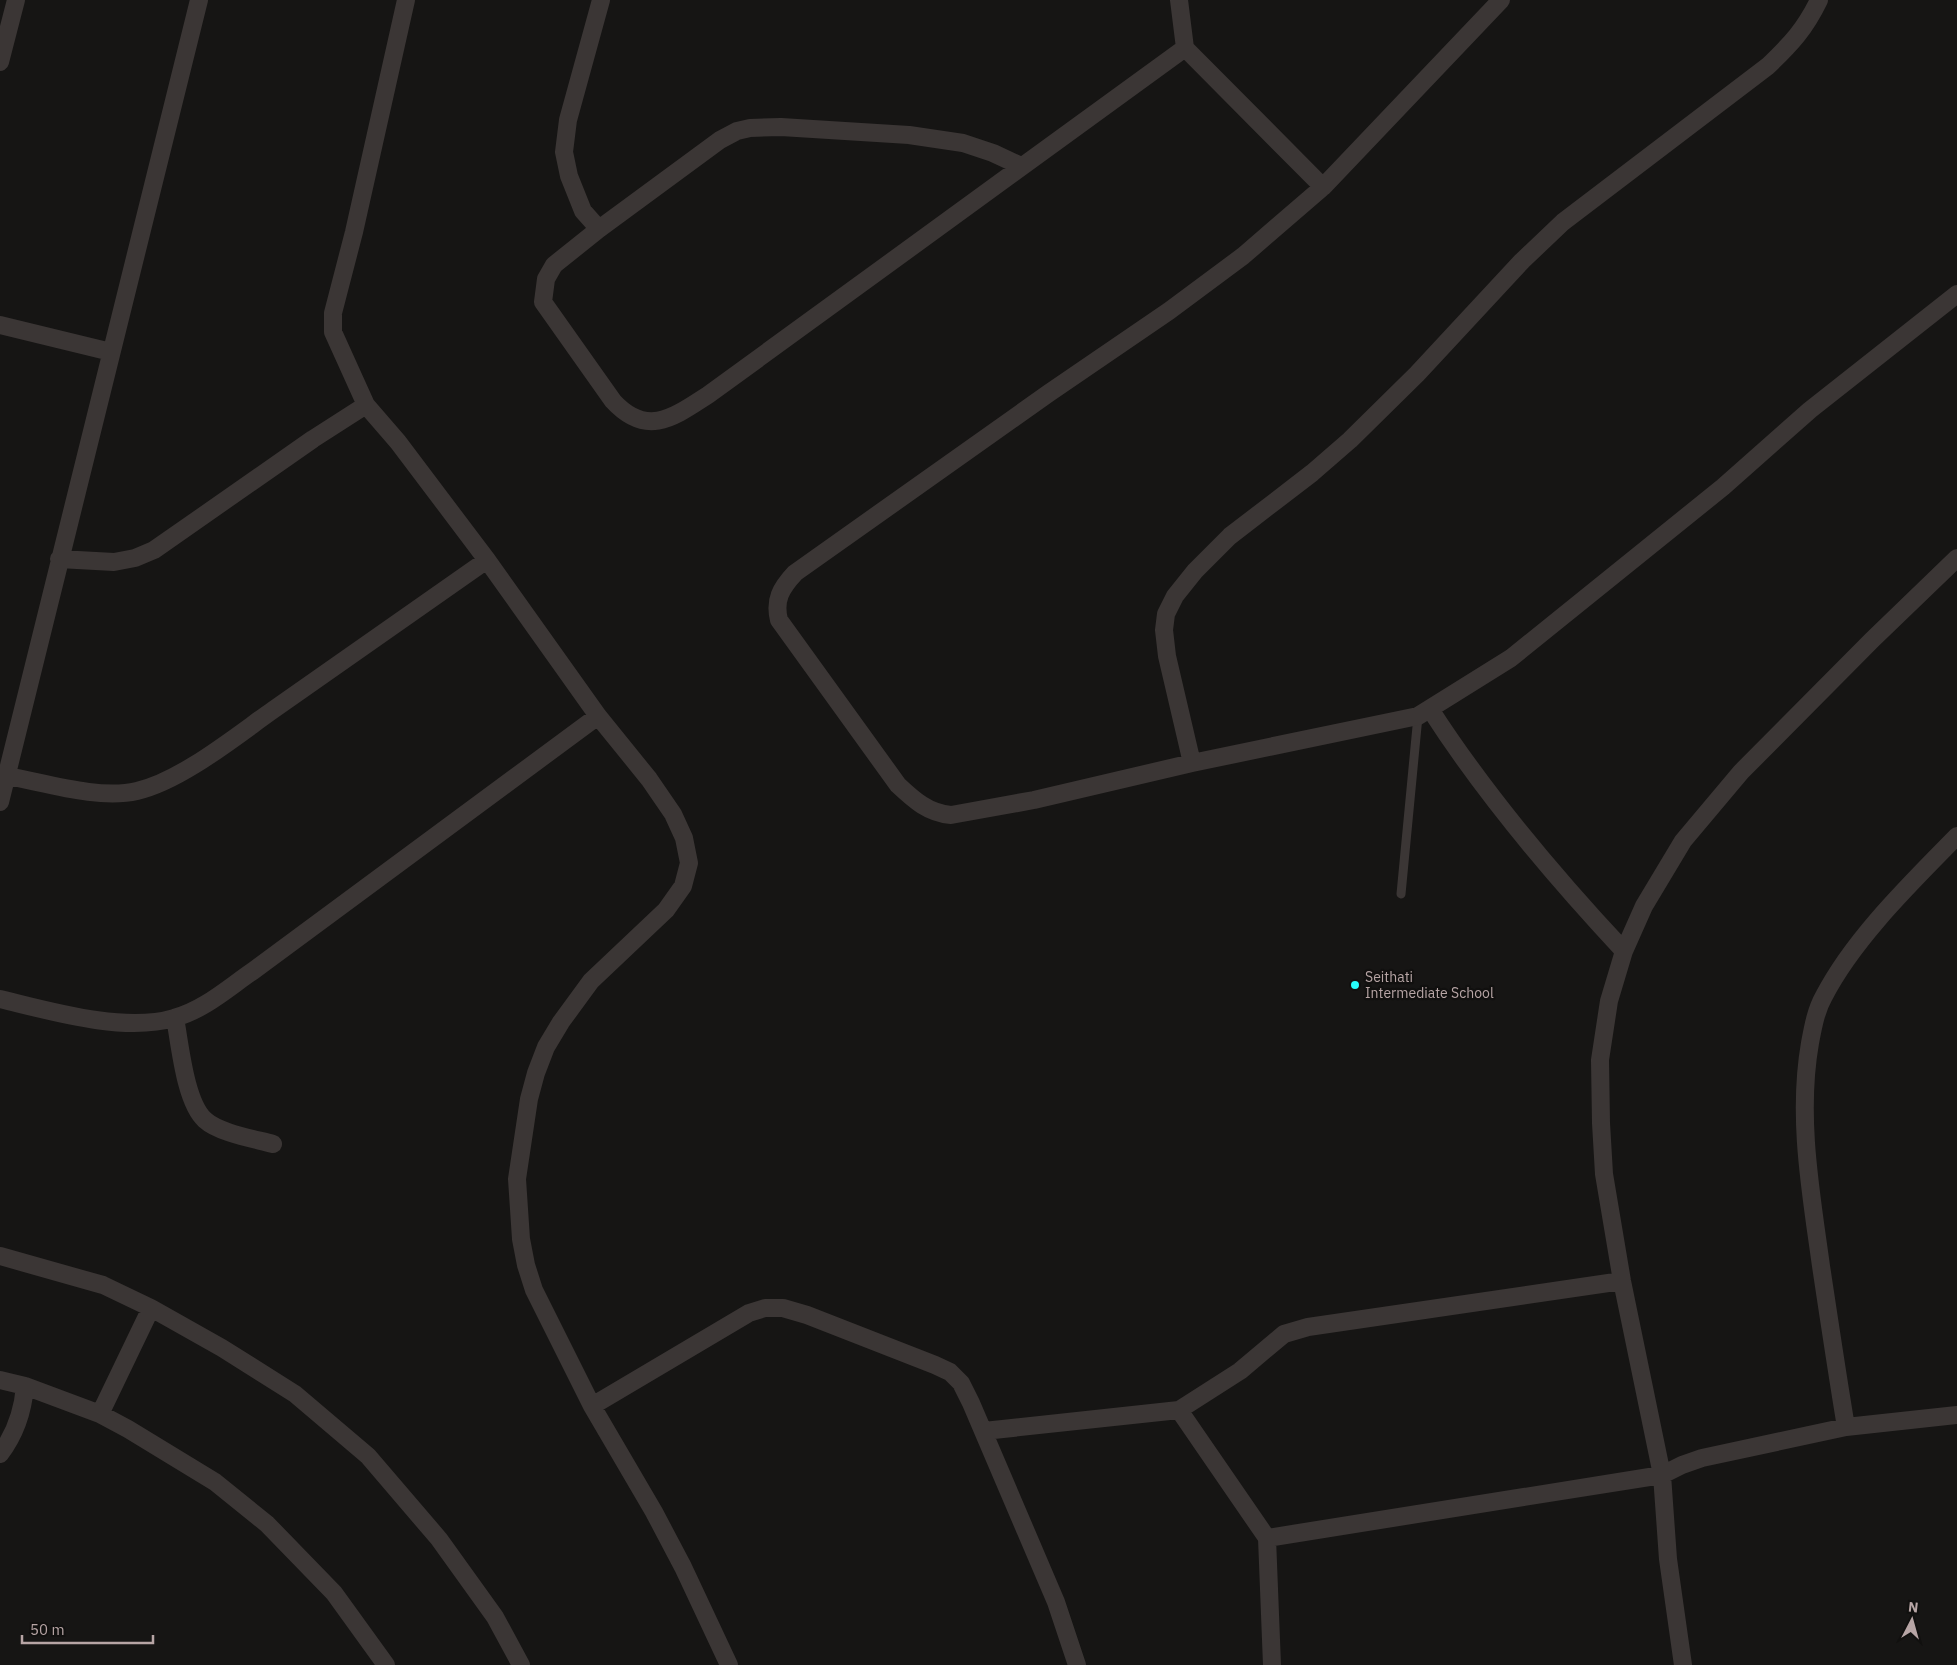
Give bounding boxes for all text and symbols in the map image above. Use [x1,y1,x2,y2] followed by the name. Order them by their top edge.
[1365,968,1494,1002] place label: Seithati Intermediate School
[1349,979,1361,991] marker: Seithati Intermediate School
[1887,1595,1937,1645] north arrow
[1907,1598,1919,1617] text: N
[22,1612,154,1644] scale bar
[30,1620,65,1639] text: 50 m

